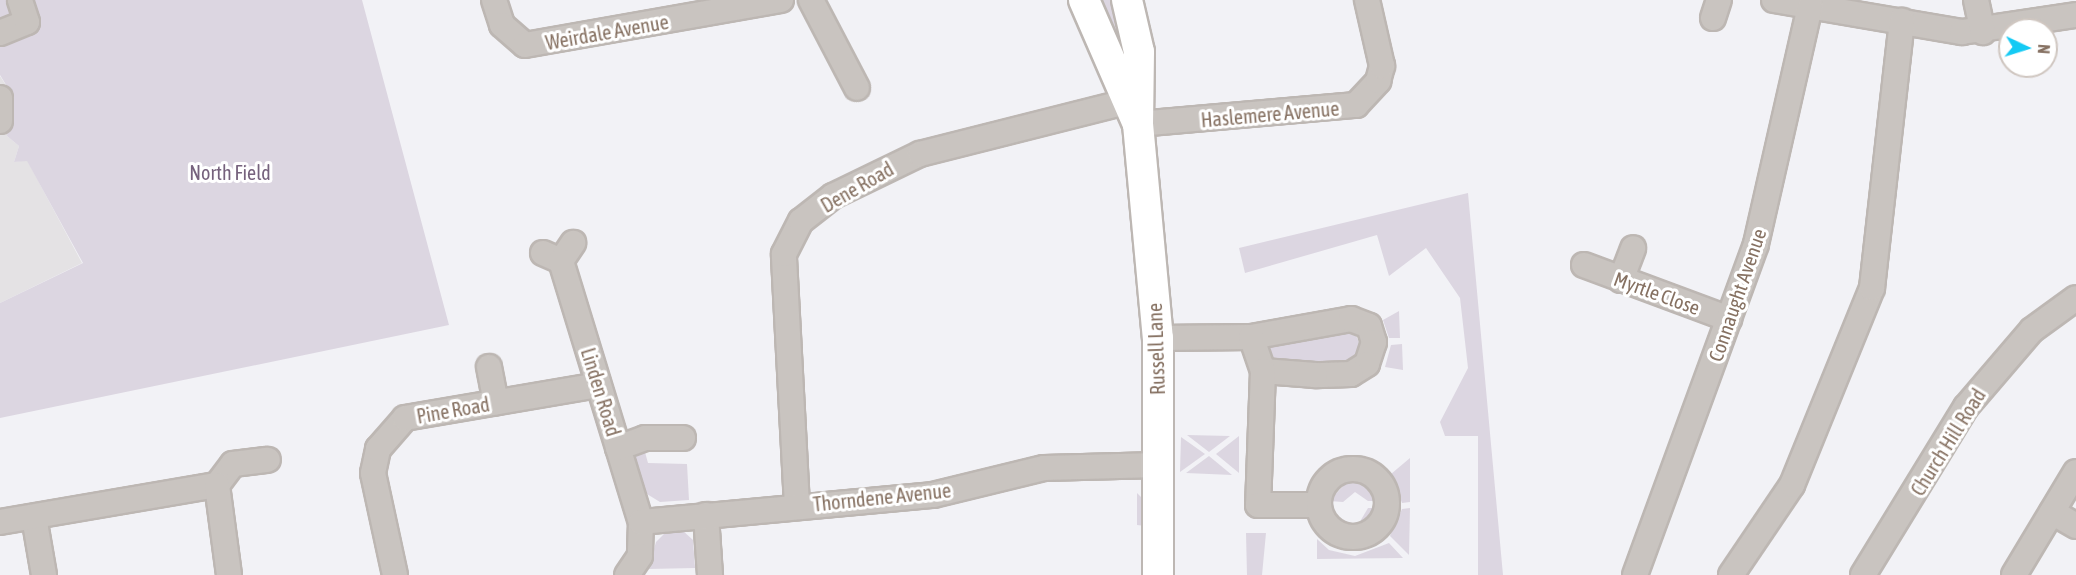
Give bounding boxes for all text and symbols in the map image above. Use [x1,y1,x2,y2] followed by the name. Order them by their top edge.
[544,9,670,55] street label: Weirdale Avenue
[1998,18,2058,78] north arrow
[2035,44,2053,54] text: N
[1200,96,1340,132] street label: Haslemere Avenue
[816,157,898,217] street label: Dene Road
[189,160,271,184] park label: North Field
[1703,225,1771,365] street label: Connaught Avenue
[1611,266,1703,320] street label: Myrtle Close
[1142,303,1170,395] street label: Russell Lane
[576,345,626,439] street label: Linden Road
[1906,384,1990,500] street label: Church Hill Road
[415,392,491,428] street label: Pine Road
[812,478,952,516] street label: Thorndene Avenue

